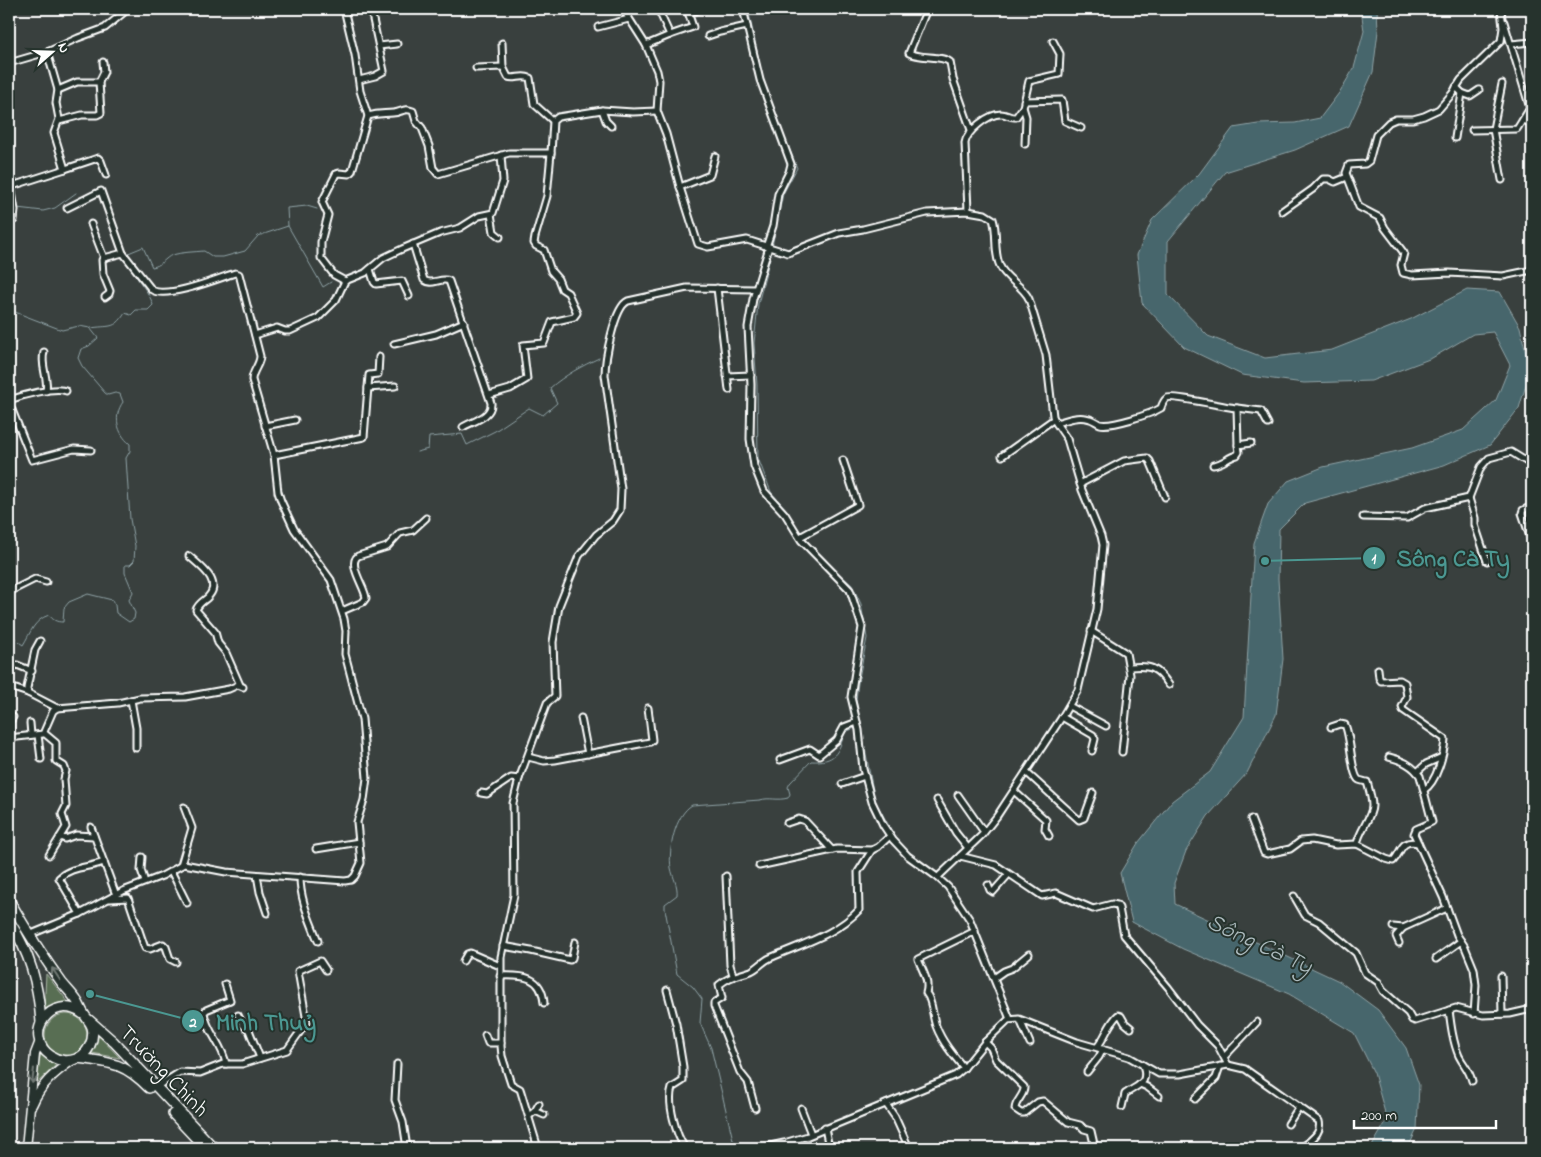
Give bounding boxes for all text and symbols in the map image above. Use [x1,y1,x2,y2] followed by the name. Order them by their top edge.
[28,28,78,78] north arrow
[51,40,74,56] text: N
[1362,538,1520,577] callout: Sông Cà Ty
[1396,543,1510,579] text: Sông Cà Ty
[1372,548,1377,570] text: 1
[1200,906,1318,985] water label: Sông Cà Ty
[51,967,61,981] one-way arrow
[181,1002,326,1041] callout: Minh Thuỷ
[216,1007,316,1043] text: Minh Thuỷ
[188,1012,197,1034] text: 2
[110,1019,215,1126] street label: Trường Chinh
[28,1067,38,1083] one-way arrow
[1354,1097,1496,1129] scale bar
[1361,1105,1397,1127] text: 200 m

